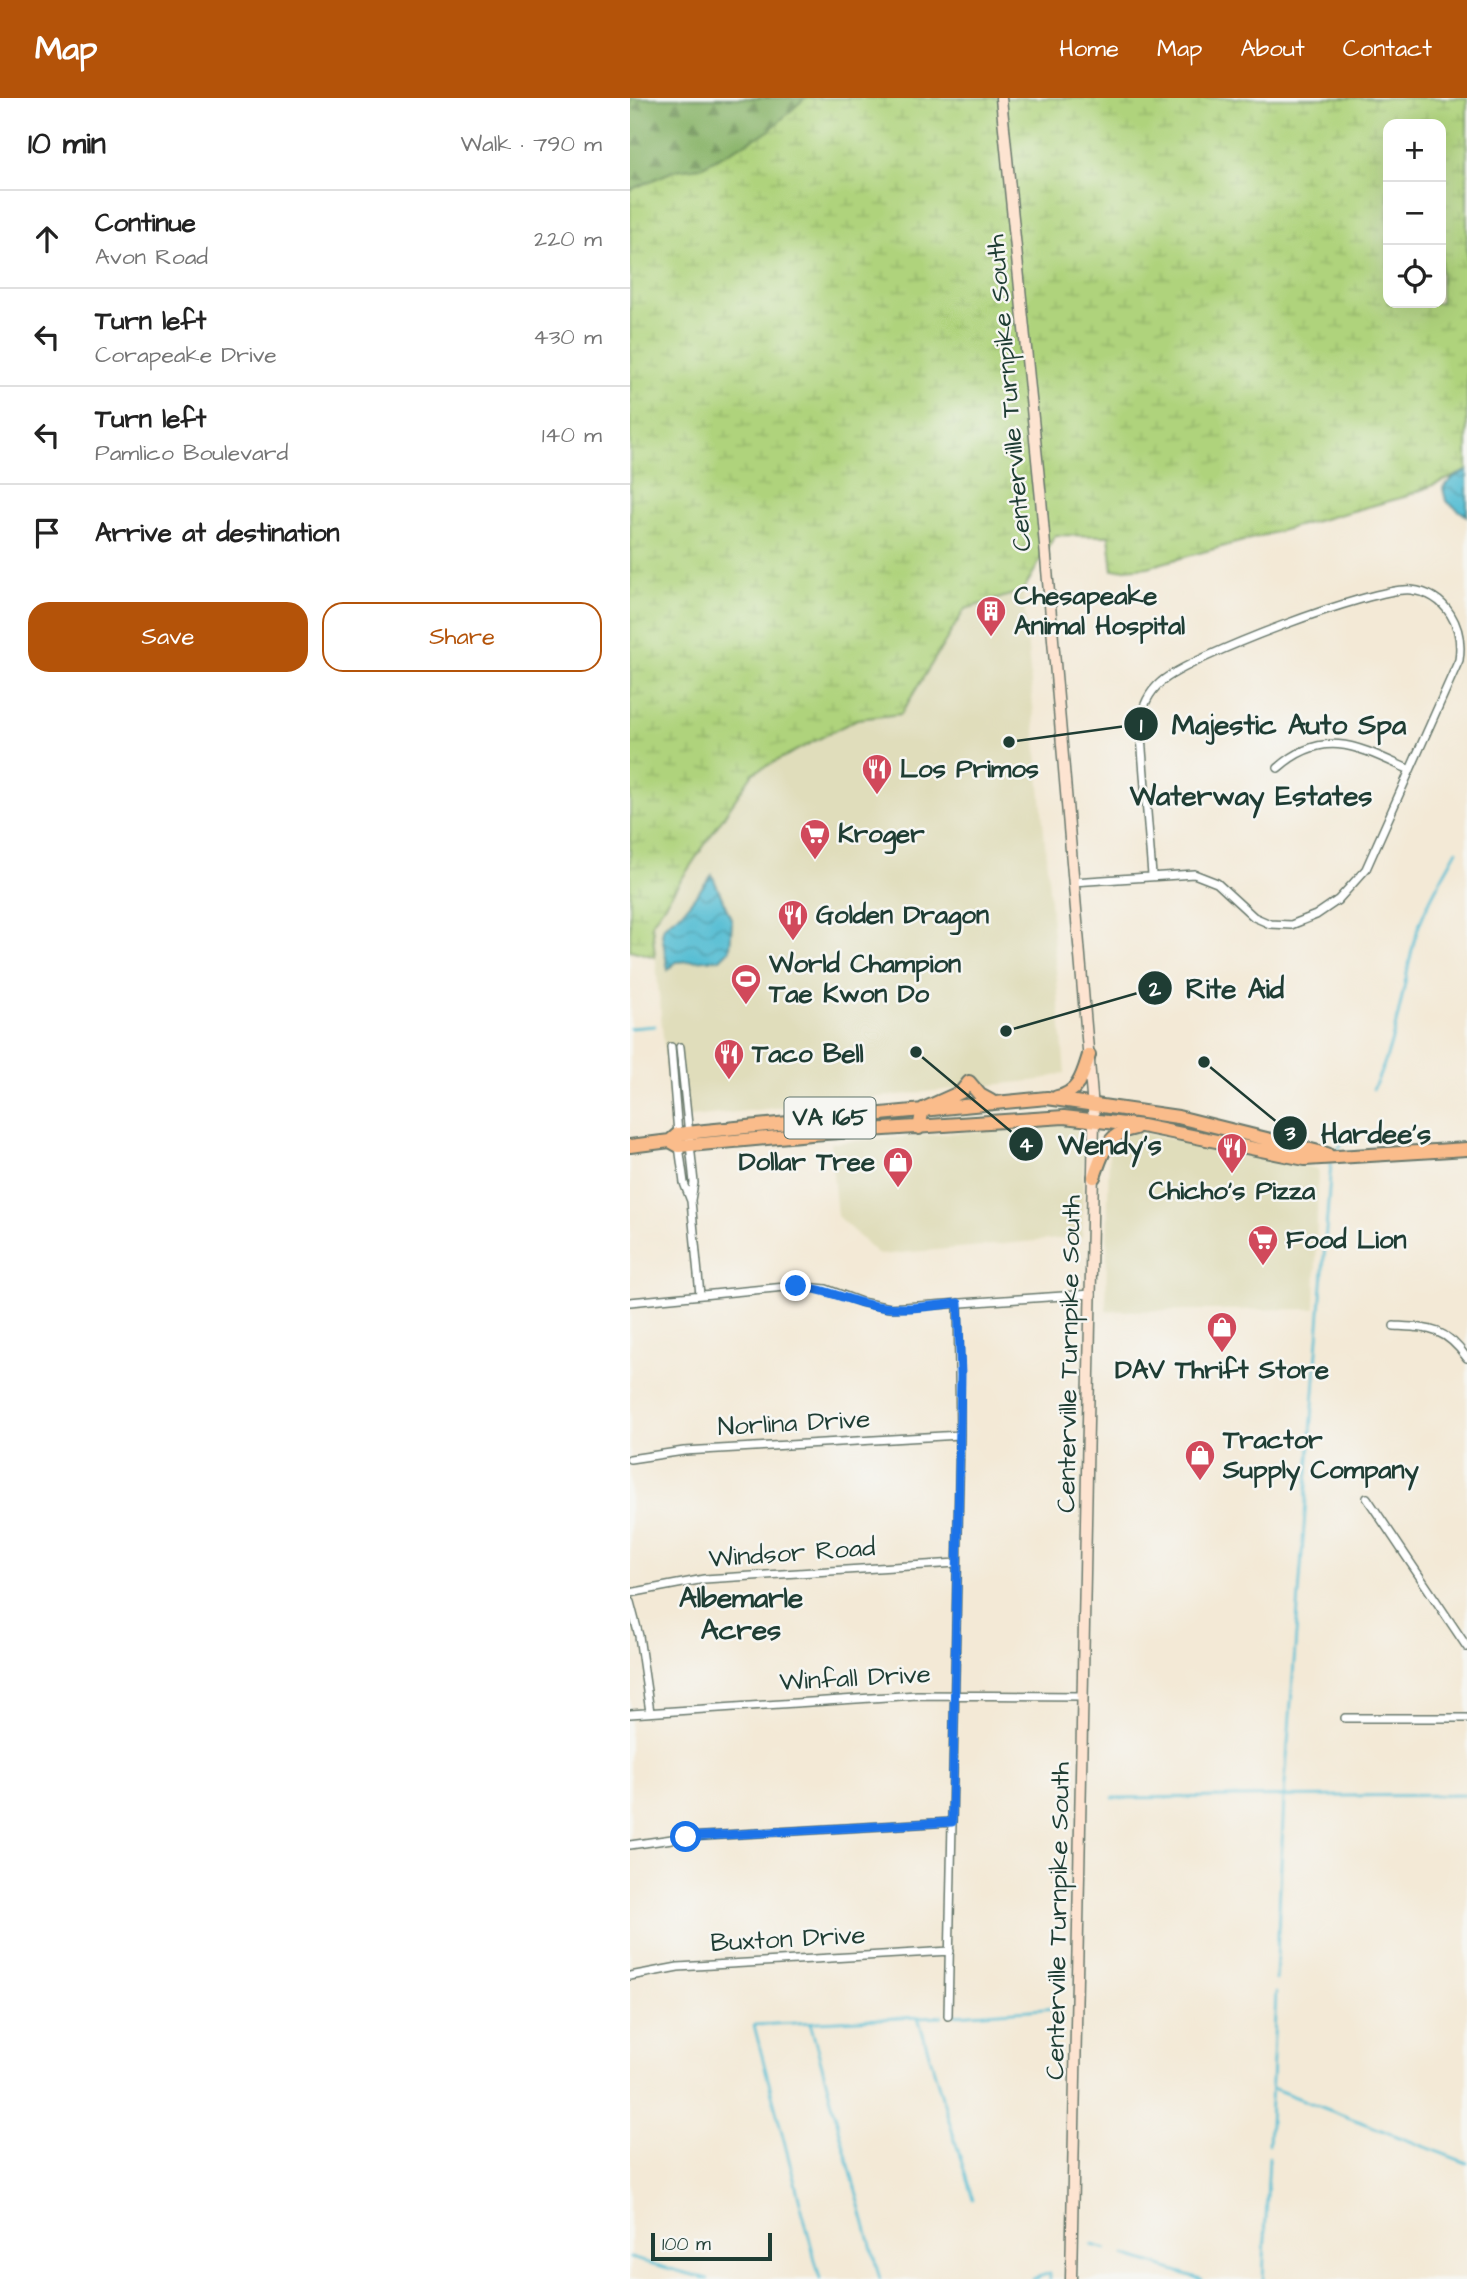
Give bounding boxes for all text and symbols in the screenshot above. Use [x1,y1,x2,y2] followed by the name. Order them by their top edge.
[35,26,97,72] text: Map
[1059,32,1119,66] text: Home
[1157,32,1202,66] text: Map
[1240,32,1305,66] text: About
[1343,32,1432,66] text: Contact
[1383,119,1446,308] map controls
[1383,119,1446,182] button: +
[28,123,106,165] text: 10 min
[460,128,602,160] text: Walk · 790 m
[1383,182,1446,245] button: −
[95,205,196,241] text: Continue
[28,220,66,258] icon: ahead
[534,223,602,255] text: 220 m
[977,233,1041,553] street label: Centerville Turnpike South
[95,241,208,273] text: Avon Road
[1383,245,1446,308] button: locate
[95,303,206,339] text: Turn left
[28,318,66,356] icon: left
[533,321,602,353] text: 430 m
[95,339,277,371] text: Corapeake Drive
[95,401,206,437] text: Turn left
[28,416,66,454] icon: left
[542,419,602,451] text: 140 m
[95,437,288,469] text: Pamlico Boulevard
[28,514,66,552] icon: arrive
[95,515,340,551] text: Arrive at destination
[1014,578,1185,644] place label: Chesapeake Animal Hospital
[974,594,1008,638] building icon: Chesapeake Animal Hospital
[28,602,308,672] button: Save
[322,602,602,672] button: Share
[1123,700,1421,749] callout: Majestic Auto Spa
[1172,706,1407,746] text: Majestic Auto Spa
[1140,711,1143,740] text: 1
[900,751,1039,787] place label: Los Primos
[860,752,894,796] restaurant icon: Los Primos
[1129,777,1372,819] district label: Waterway Estates
[838,816,925,855] place label: Kroger
[798,817,832,861] supermarket icon: Kroger
[816,897,989,936] place label: Golden Dragon
[776,898,810,942] restaurant icon: Golden Dragon
[768,946,961,1012] place label: World Champion Tae Kwon Do
[729,962,763,1006] sports icon: World Champion Tae Kwon Do
[1137,964,1299,1013] callout: Rite Aid
[1186,970,1285,1009] text: Rite Aid
[1148,975,1162,1004] text: 2
[751,1036,864,1072] place label: Taco Bell
[712,1037,746,1081] restaurant icon: Taco Bell
[784,1098,876,1138] road number: VA 165
[1272,1108,1445,1157] callout: Hardee's
[1321,1115,1431,1154] text: Hardee's
[1284,1119,1296,1148] text: 3
[1009,1120,1175,1169] callout: Wendy's
[1057,1126,1162,1168] text: Wendy's
[1019,1131,1034,1160] text: 4
[1215,1131,1249,1175] restaurant icon: Chicho's Pizza
[739,1144,875,1180] place label: Dollar Tree
[881,1145,915,1189] shop icon: Dollar Tree
[1149,1173,1316,1209] place label: Chicho's Pizza
[1048,1195,1090,1513] street label: Centerville Turnpike South
[1286,1222,1407,1258] place label: Food Lion
[1246,1223,1280,1267] supermarket icon: Food Lion
[780,1270,811,1301] route end
[1205,1310,1239,1354] shop icon: DAV Thrift Store
[1115,1352,1329,1388] place label: DAV Thrift Store
[717,1401,871,1445] street label: Norlina Drive
[1222,1422,1420,1491] place label: Tractor Supply Company
[1183,1438,1217,1482] shop icon: Tractor Supply Company
[708,1529,876,1577] street label: Windsor Road
[679,1579,803,1650] district label: Albemarle Acres
[778,1656,932,1700] street label: Winfall Drive
[1037,1762,1079,2080] street label: Centerville Turnpike South
[670,1821,701,1852] route start
[710,1917,866,1961] street label: Buxton Drive
[651,2230,772,2262] scale bar
[662,2231,711,2258] text: 100 m

